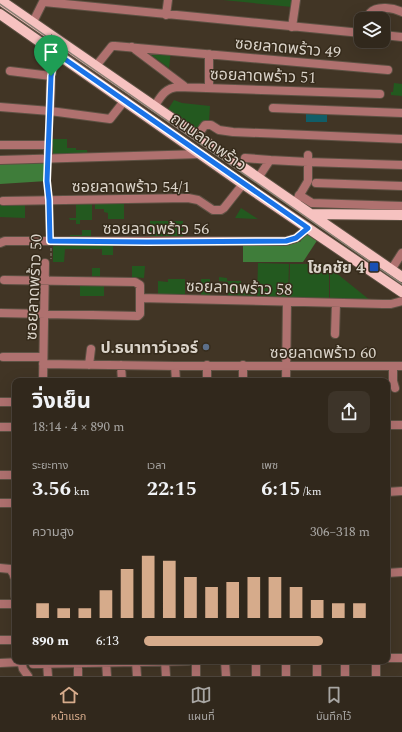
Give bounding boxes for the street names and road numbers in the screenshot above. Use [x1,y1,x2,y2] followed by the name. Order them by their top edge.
[234,31,342,65] street label: ซอยลาดพร้าว 49
[209,62,317,90] street label: ซอยลาดพร้าว 51
[165,107,251,177] street label: ถนนลาดพร้าว
[72,175,190,199] street label: ซอยลาดพร้าว 54/1
[103,217,209,241] street label: ซอยลาดพร้าว 56
[19,233,49,341] street label: ซอยลาดพร้าว 50
[185,274,293,302] street label: ซอยลาดพร้าว 58
[270,341,376,365] street label: ซอยลาดพร้าว 60

